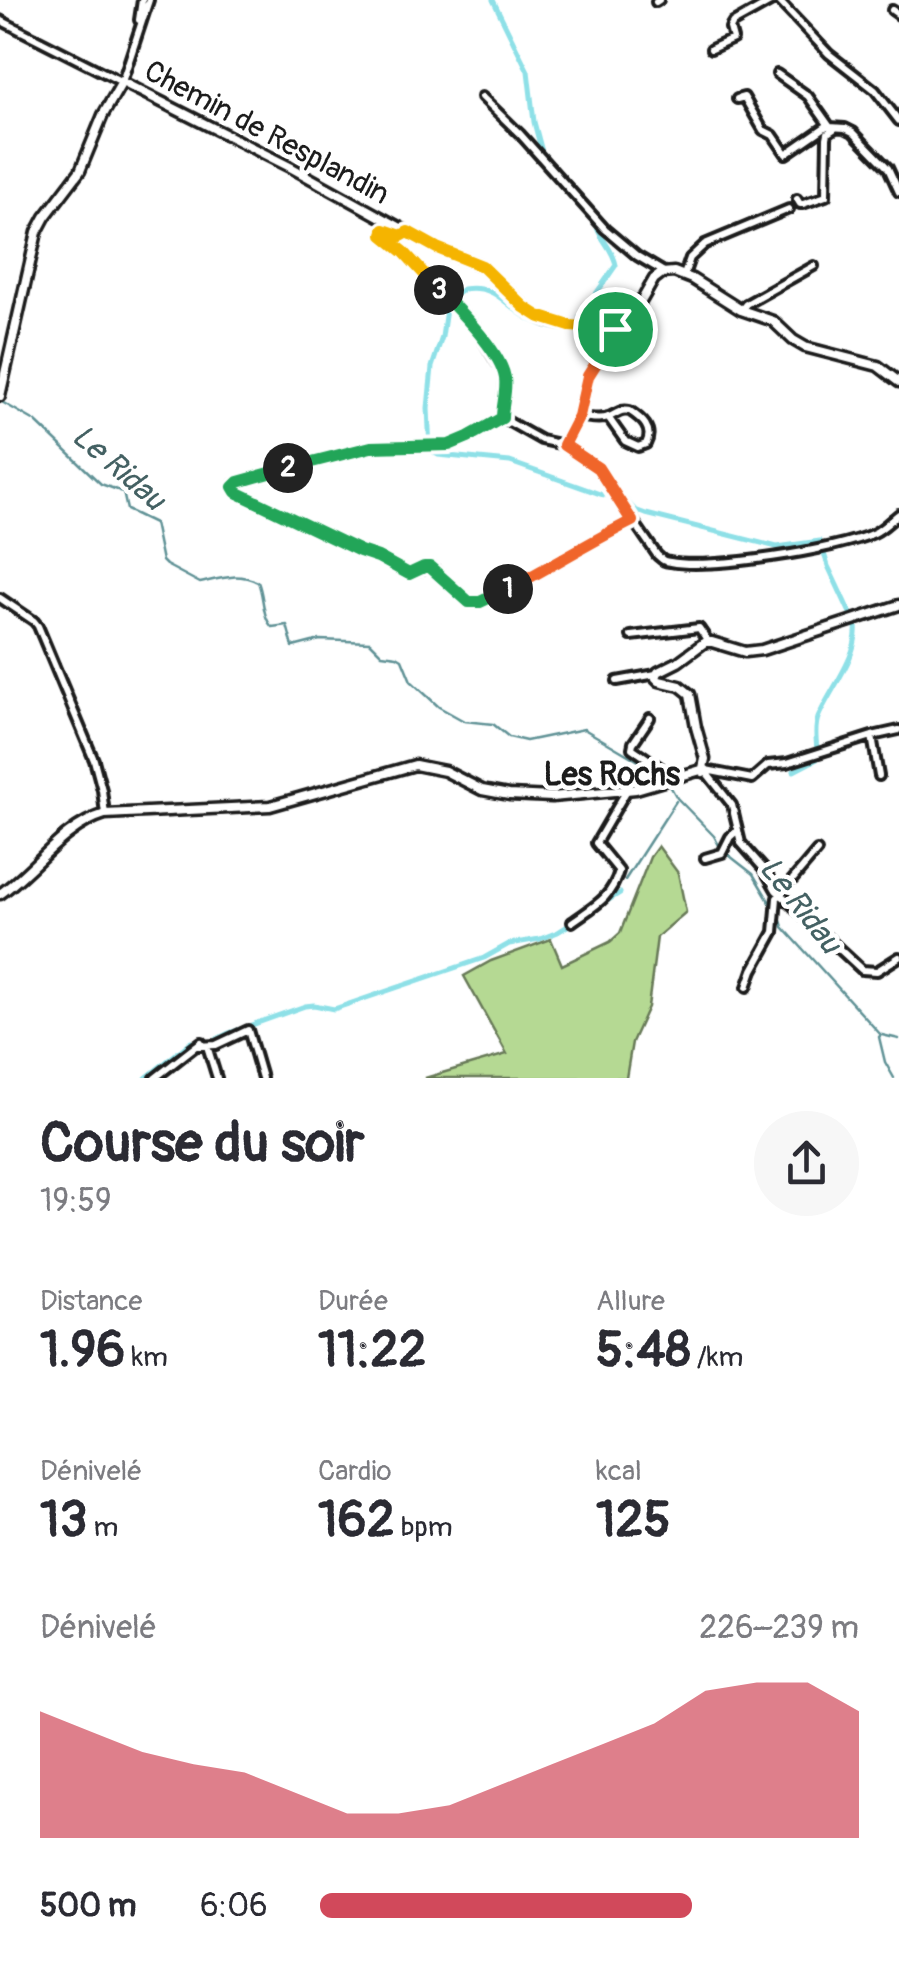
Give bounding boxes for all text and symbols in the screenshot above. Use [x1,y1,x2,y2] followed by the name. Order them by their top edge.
[138,52,396,213] street label: Chemin de Resplandin
[414,265,464,315] pin: 3
[431,272,447,307] text: 3
[573,287,658,372] pin
[588,302,643,357] icon: arrive
[63,416,175,521] water label: Le Ridau
[263,443,313,493] pin: 2
[280,450,296,485] text: 2
[483,564,533,614] pin: 1
[503,571,513,606] text: 1
[544,755,681,795] district label: Les Rochs
[750,850,851,963] water label: Le Ridau
[40,1109,365,1178] text: Course du soir
[754,1111,859,1216] button: share
[40,1181,111,1221] text: 19:59
[40,1284,142,1319] text: Distance
[318,1284,388,1319] text: Durée
[596,1284,665,1319] text: Allure
[40,1319,125,1382] text: 1.96
[318,1319,426,1382] text: 11:22
[596,1319,691,1382] text: 5:48
[125,1340,168,1375] text: km
[691,1340,743,1375] text: /km
[40,1454,142,1489] text: Dénivelé
[318,1454,391,1489] text: Cardio
[596,1454,642,1489] text: kcal
[40,1489,87,1552] text: 13
[318,1489,395,1552] text: 162
[596,1489,671,1552] text: 125
[87,1510,118,1545] text: m
[395,1510,453,1545] text: bpm
[40,1608,157,1648] text: Dénivelé
[699,1608,859,1648] text: 226–239 m
[40,1886,136,1926] text: 500 m
[200,1886,268,1926] text: 6:06

